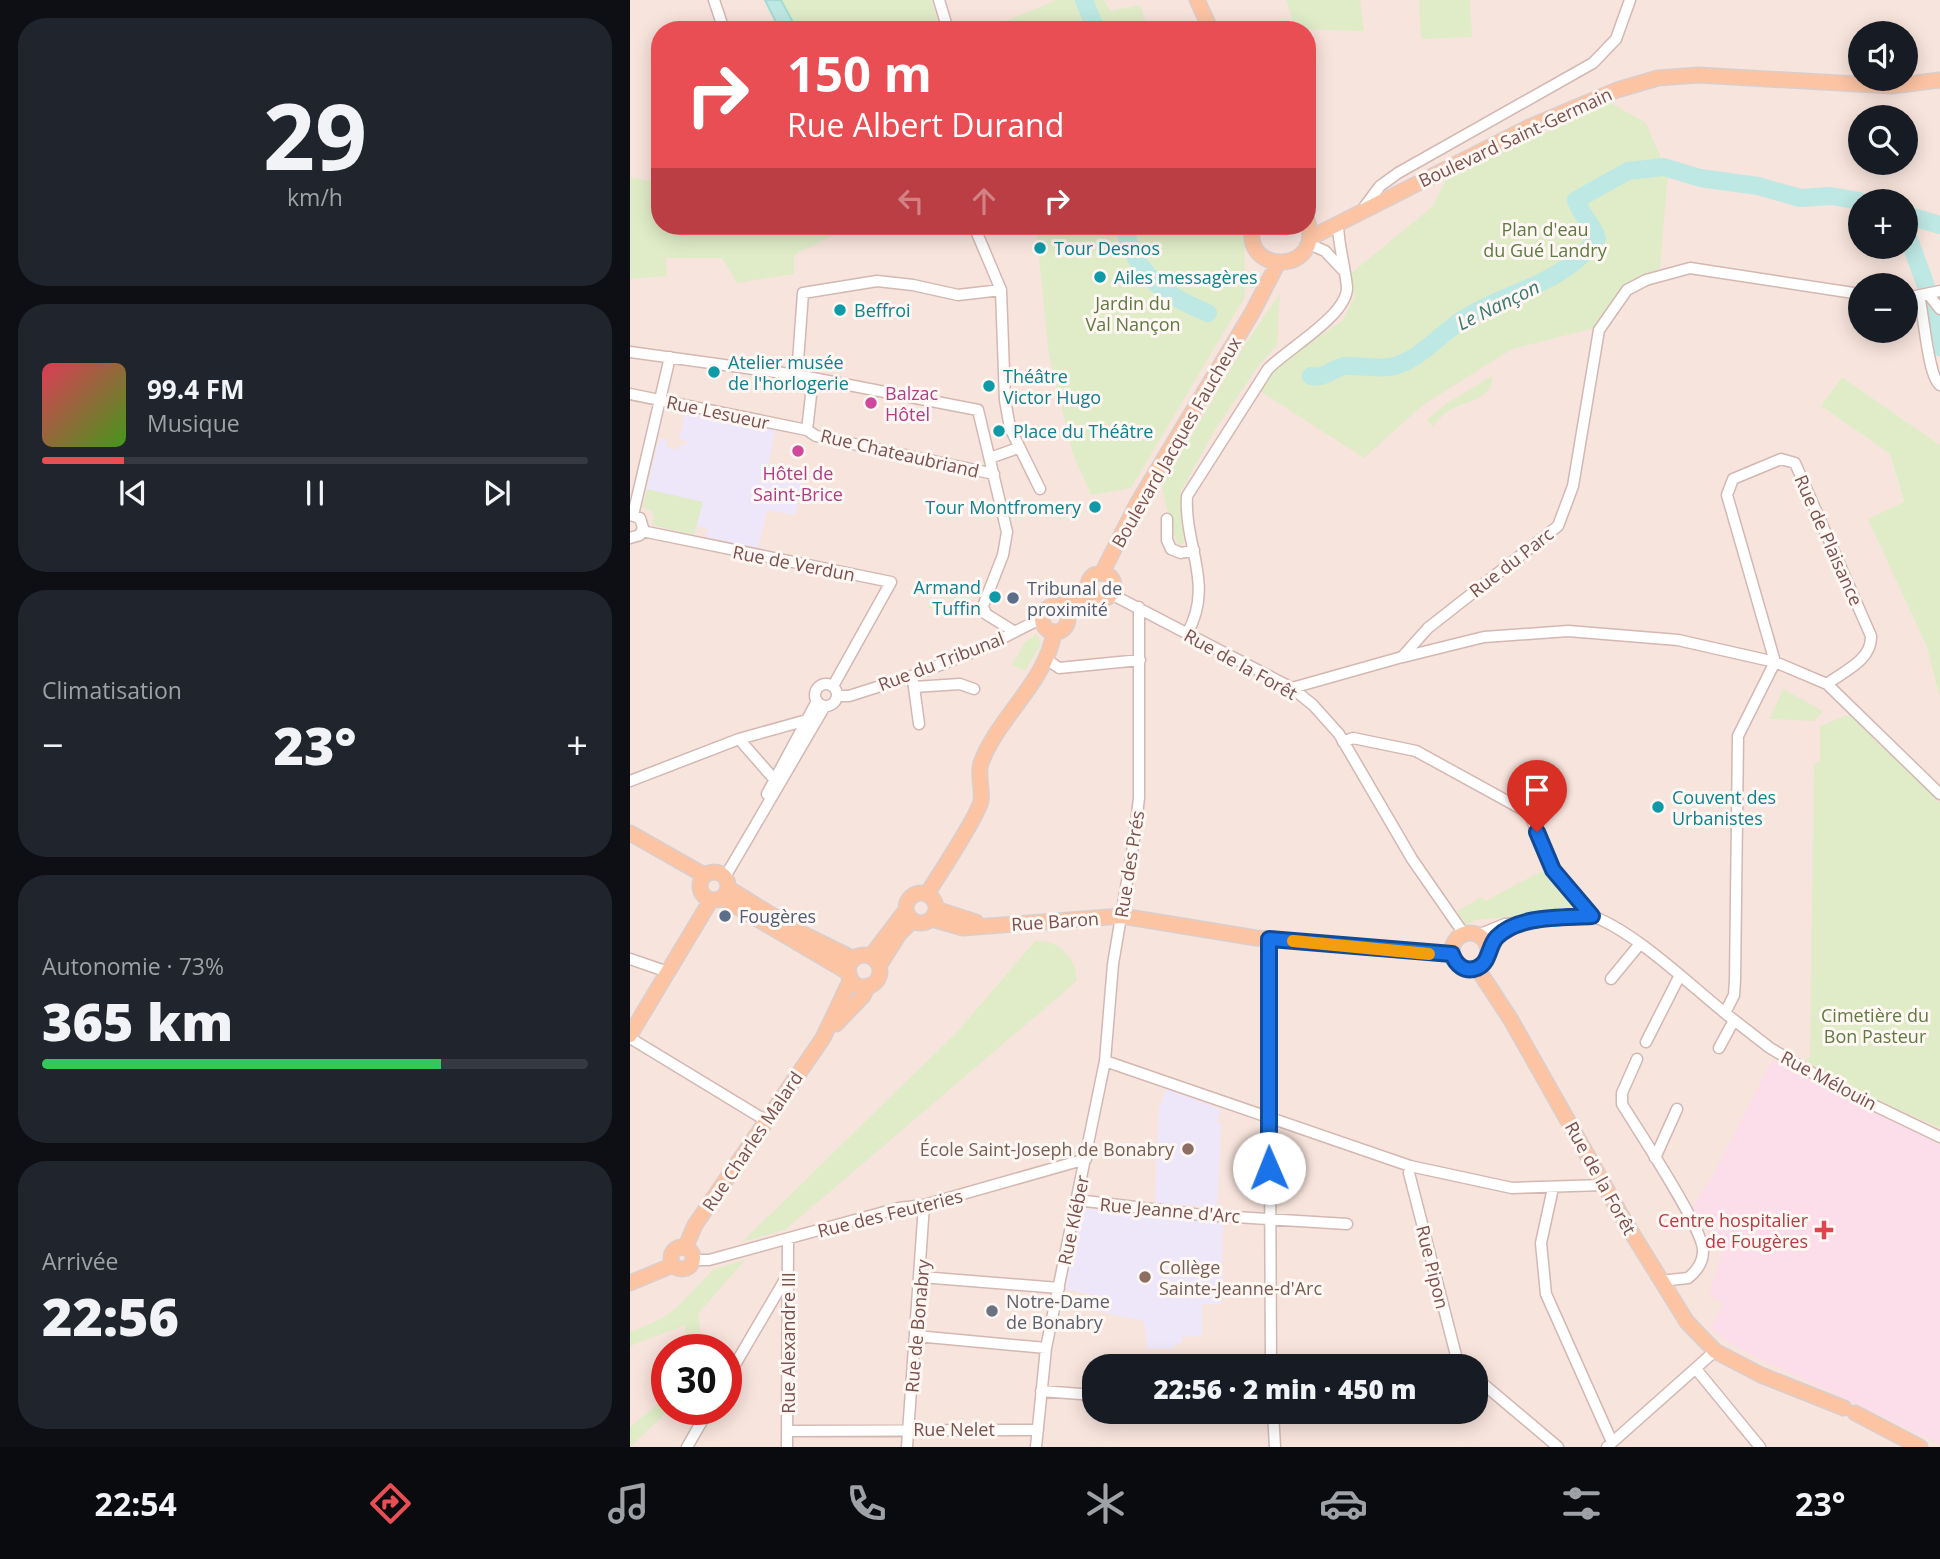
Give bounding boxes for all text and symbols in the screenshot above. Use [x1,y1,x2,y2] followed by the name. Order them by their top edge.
[1848,21,1918,343] map controls
[1848,21,1918,91] button: sound
[787,40,932,106] text: 150 m
[672,49,763,140] icon: right
[263,73,367,197] text: 29
[1414,82,1616,192] street label: Boulevard Saint-Germain
[787,103,1064,146] text: Rue Albert Durand
[1848,105,1918,175] button: search
[287,181,343,213] text: km/h
[892,182,930,220] icon: left
[965,182,1003,220] icon: ahead
[1038,182,1076,220] icon: right
[1848,189,1918,259] button: +
[1483,217,1608,262] park label: Plan d'eau du Gué Landry
[1054,236,1160,260] place label: Tour Desnos
[1032,240,1048,256] marker: Tour Desnos
[1114,265,1258,289] place label: Ailes messagères
[1092,269,1108,285] marker: Ailes messagères
[1848,273,1918,343] button: −
[1452,274,1544,336] water label: Le Nançon
[1085,291,1181,336] park label: Jardin du Val Nançon
[854,298,911,322] place label: Beffroi
[832,302,848,318] marker: Beffroi
[1106,332,1247,552] street label: Boulevard Jacques Faucheux
[728,350,849,395] place label: Atelier musée de l'horlogerie
[706,364,722,380] marker: Atelier musée de l'horlogerie
[1003,364,1101,409] place label: Théâtre Victor Hugo
[147,371,245,407] text: 99.4 FM
[981,378,997,394] marker: Théâtre Victor Hugo
[885,381,939,426] place label: Balzac Hôtel
[664,389,772,435] street label: Rue Lesueur
[863,395,879,411] marker: Balzac Hôtel
[147,407,240,439] text: Musique
[1013,419,1153,443] place label: Place du Théâtre
[818,423,982,483] street label: Rue Chateaubriand
[991,423,1007,439] marker: Place du Théâtre
[790,443,806,459] marker: Hôtel de Saint-Brice
[753,461,843,506] place label: Hôtel de Saint-Brice
[1789,471,1869,609] street label: Rue de Plaisance
[114,474,152,512] icon: previous
[296,474,334,512] icon: pause
[478,474,516,512] icon: next
[925,495,1082,519] place label: Tour Montfromery
[1087,499,1103,515] marker: Tour Montfromery
[1464,521,1558,602] street label: Rue du Parc
[731,539,857,587] street label: Rue de Verdun
[914,575,981,620] place label: Armand Tuffin
[1027,576,1122,621] place label: Tribunal de proximité
[987,589,1003,605] marker: Armand Tuffin
[1005,590,1021,606] marker: Tribunal de proximité
[1180,623,1302,705] street label: Rue de la Forêt
[875,626,1007,696] street label: Rue du Tribunal
[42,674,182,706] text: Climatisation
[274,709,356,780] text: 23°
[42,718,64,770] text: −
[566,718,588,770] text: +
[1507,760,1567,832] pin
[1518,771,1556,809] icon: arrive
[1672,785,1776,830] place label: Couvent des Urbanistes
[1650,799,1666,815] marker: Couvent des Urbanistes
[1109,809,1149,919] street label: Rue des Prés
[739,904,816,928] place label: Fougères
[1010,906,1100,936] street label: Rue Baron
[717,908,733,924] marker: Fougères
[42,950,224,982] text: Autonomie · 73%
[42,985,233,1056] text: 365 km
[1821,1003,1929,1048] park label: Cimetière du Bon Pasteur
[1777,1045,1881,1115] street label: Rue Mélouin
[696,1066,808,1216] street label: Rue Charles Malard
[1560,1117,1642,1239] street label: Rue de la Forêt
[1232,1131,1306,1205] position arrow
[920,1137,1175,1161] place label: École Saint-Joseph de Bonabry
[1180,1141,1196,1157] marker: École Saint-Joseph de Bonabry
[1052,1172,1094,1267] street label: Rue Kléber
[815,1183,965,1243] street label: Rue des Feuteries
[1099,1192,1242,1228] street label: Rue Jeanne d'Arc
[1658,1208,1809,1253] place label: Centre hospitalier de Fougères
[1814,1220,1834,1240] marker: Centre hospitalier de Fougères
[1411,1223,1455,1311] street label: Rue Pipon
[42,1245,118,1277] text: Arrivée
[1159,1255,1322,1300] place label: Collège Sainte-Jeanne-d'Arc
[899,1257,935,1394] street label: Rue de Bonabry
[1137,1269,1153,1285] marker: Collège Sainte-Jeanne-d'Arc
[776,1272,800,1414] street label: Rue Alexandre III
[42,1280,179,1351] text: 22:56
[1006,1289,1110,1334] place label: Notre-Dame de Bonabry
[984,1303,1000,1319] marker: Notre-Dame de Bonabry
[651,1334,742,1425] speed limit sign: 30
[1154,1371,1416,1407] text: 22:56 · 2 min · 450 m
[913,1417,995,1441] street label: Rue Nelet
[366,1479,415,1528] icon: directions
[604,1479,653,1528] icon: music
[842,1479,891,1528] icon: phone
[1081,1479,1130,1528] icon: climate
[1319,1479,1368,1528] icon: car
[1557,1479,1606,1528] icon: filters
[95,1482,177,1525] text: 22:54
[1795,1482,1845,1525] text: 23°

